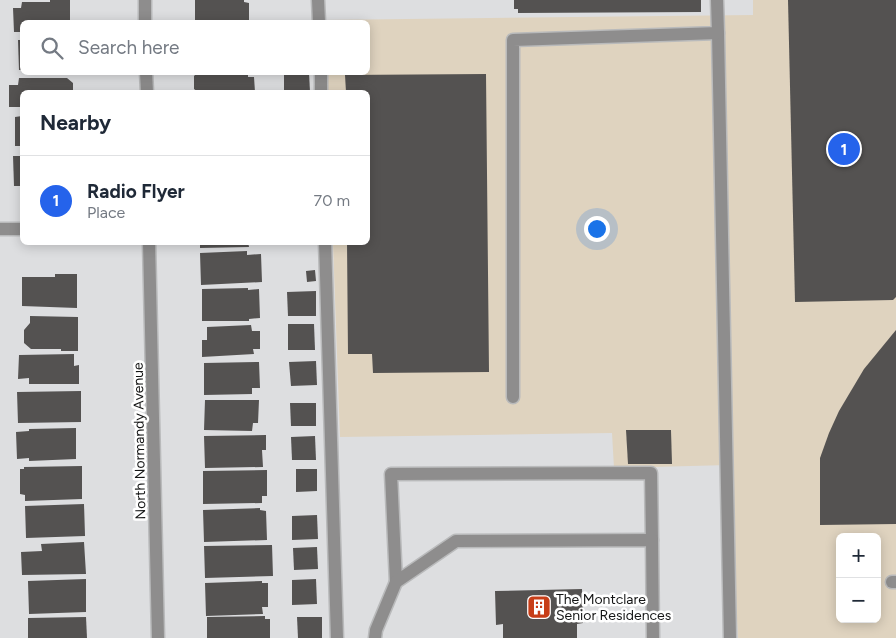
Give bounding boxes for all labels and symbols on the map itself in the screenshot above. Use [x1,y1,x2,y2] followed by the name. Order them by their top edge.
[828,130,860,168] pin: 1
[584,216,610,242] your location
[130,362,149,520] street label: North Normandy Avenue
[556,591,671,624] place label: The Montclare Senior Residences
[526,594,552,620] building icon: The Montclare Senior Residences

